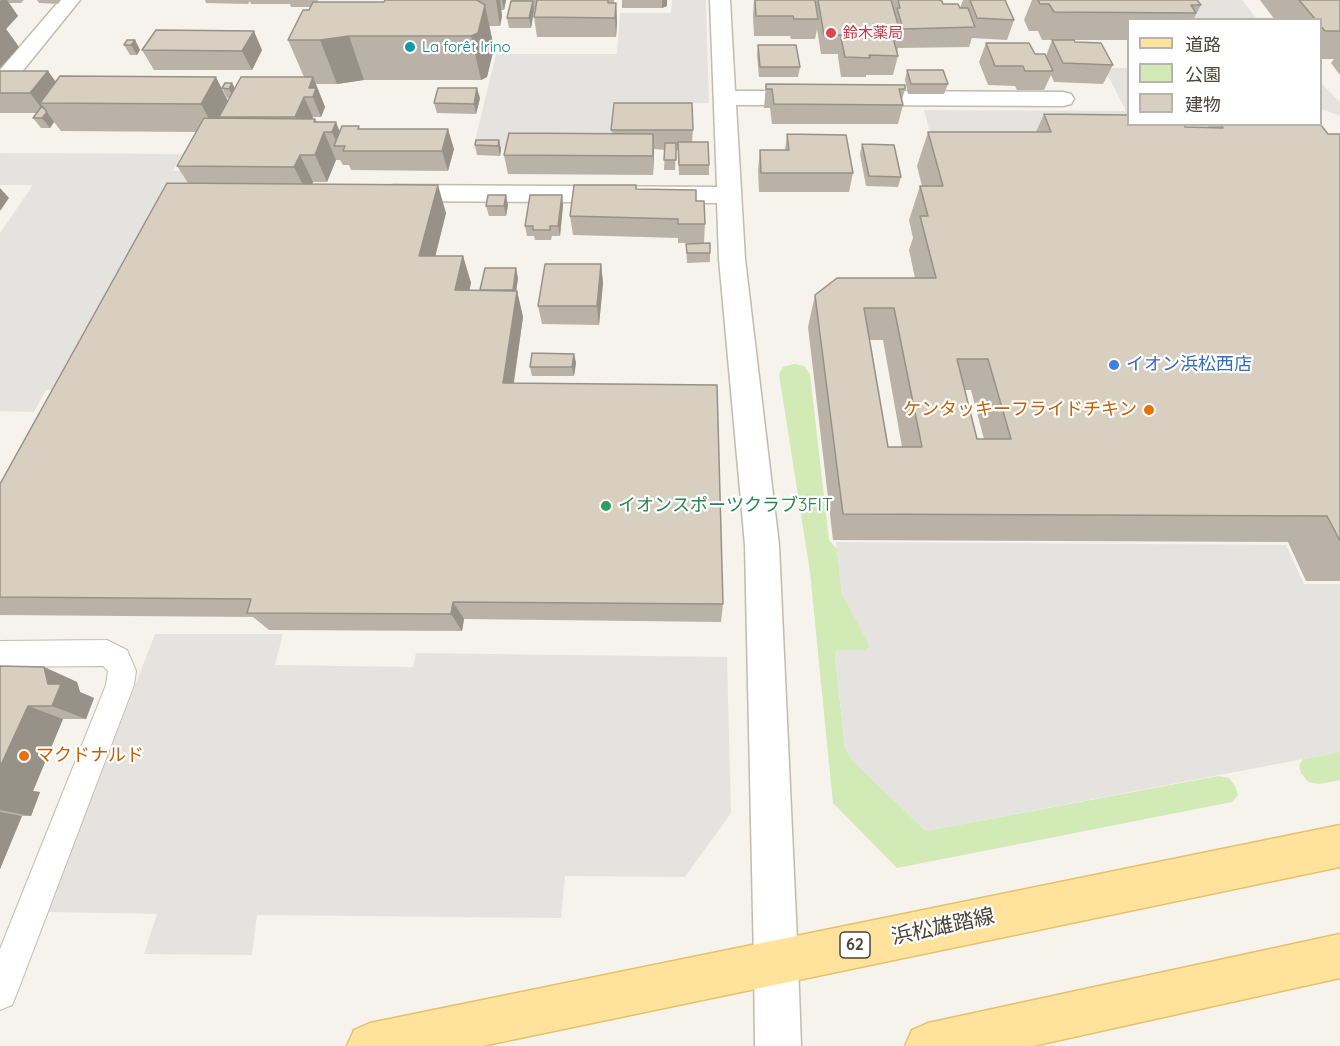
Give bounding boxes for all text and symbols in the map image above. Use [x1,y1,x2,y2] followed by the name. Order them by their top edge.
[1127,18,1322,126] legend
[843,24,903,42] place label: 鈴木薬局
[824,26,838,40] marker: 鈴木薬局
[1185,33,1221,56] text: 道路
[422,38,511,56] place label: La forêt Irino
[403,40,417,54] marker: La forêt Irino
[1185,63,1221,86] text: 公園
[1185,93,1221,116] text: 建物
[1126,354,1252,376] place label: イオン浜松西店
[1107,358,1121,372] marker: イオン浜松西店
[903,399,1137,421] place label: ケンタッキーフライドチキン
[1142,403,1156,417] marker: ケンタッキーフライドチキン
[618,495,833,517] place label: イオンスポーツクラブ3FIT
[599,499,613,513] marker: イオンスポーツクラブ3FIT
[36,745,144,767] place label: マクドナルド
[17,749,31,763] marker: マクドナルド
[889,904,997,950] street label: 浜松雄踏線
[840,932,870,958] road number: 62

